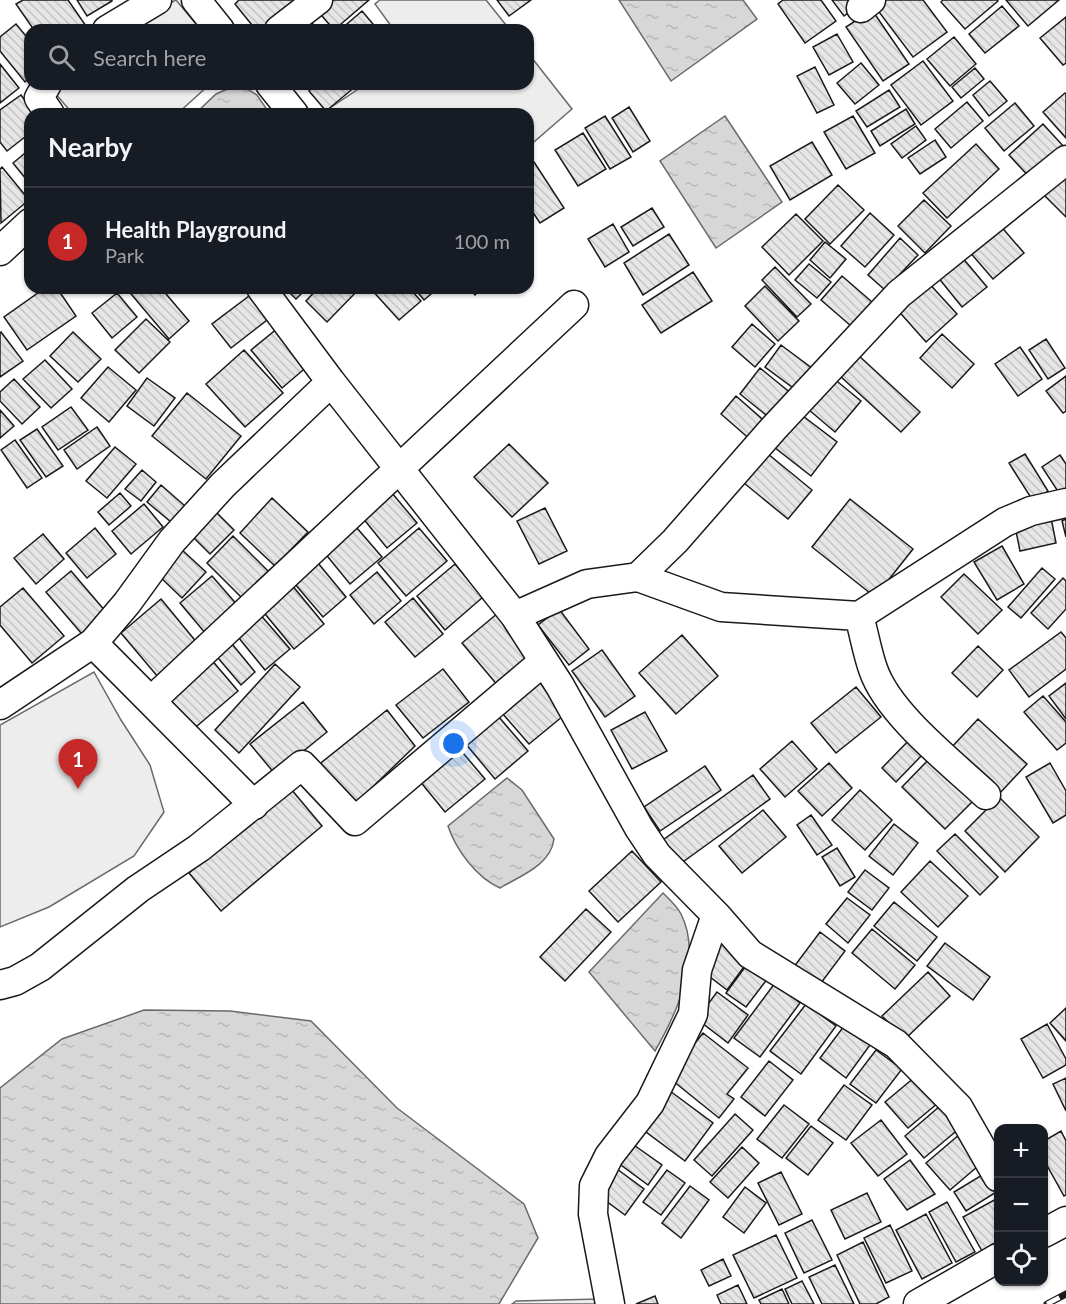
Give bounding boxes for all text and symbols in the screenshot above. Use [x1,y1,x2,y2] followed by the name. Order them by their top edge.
[24,24,534,90] search box
[45,41,78,74] icon: search
[93,44,206,71] text: Search here
[48,131,133,163] text: Nearby
[105,216,287,243] text: Health Playground
[62,229,73,253] text: 1
[454,229,510,253] text: 100 m
[105,243,144,267] text: Park
[439,729,468,758] your location
[58,740,98,789] pin: 1
[994,1124,1048,1286] map controls
[994,1124,1048,1178] button: +
[994,1178,1048,1232] button: −
[994,1232,1048,1286] button: locate

